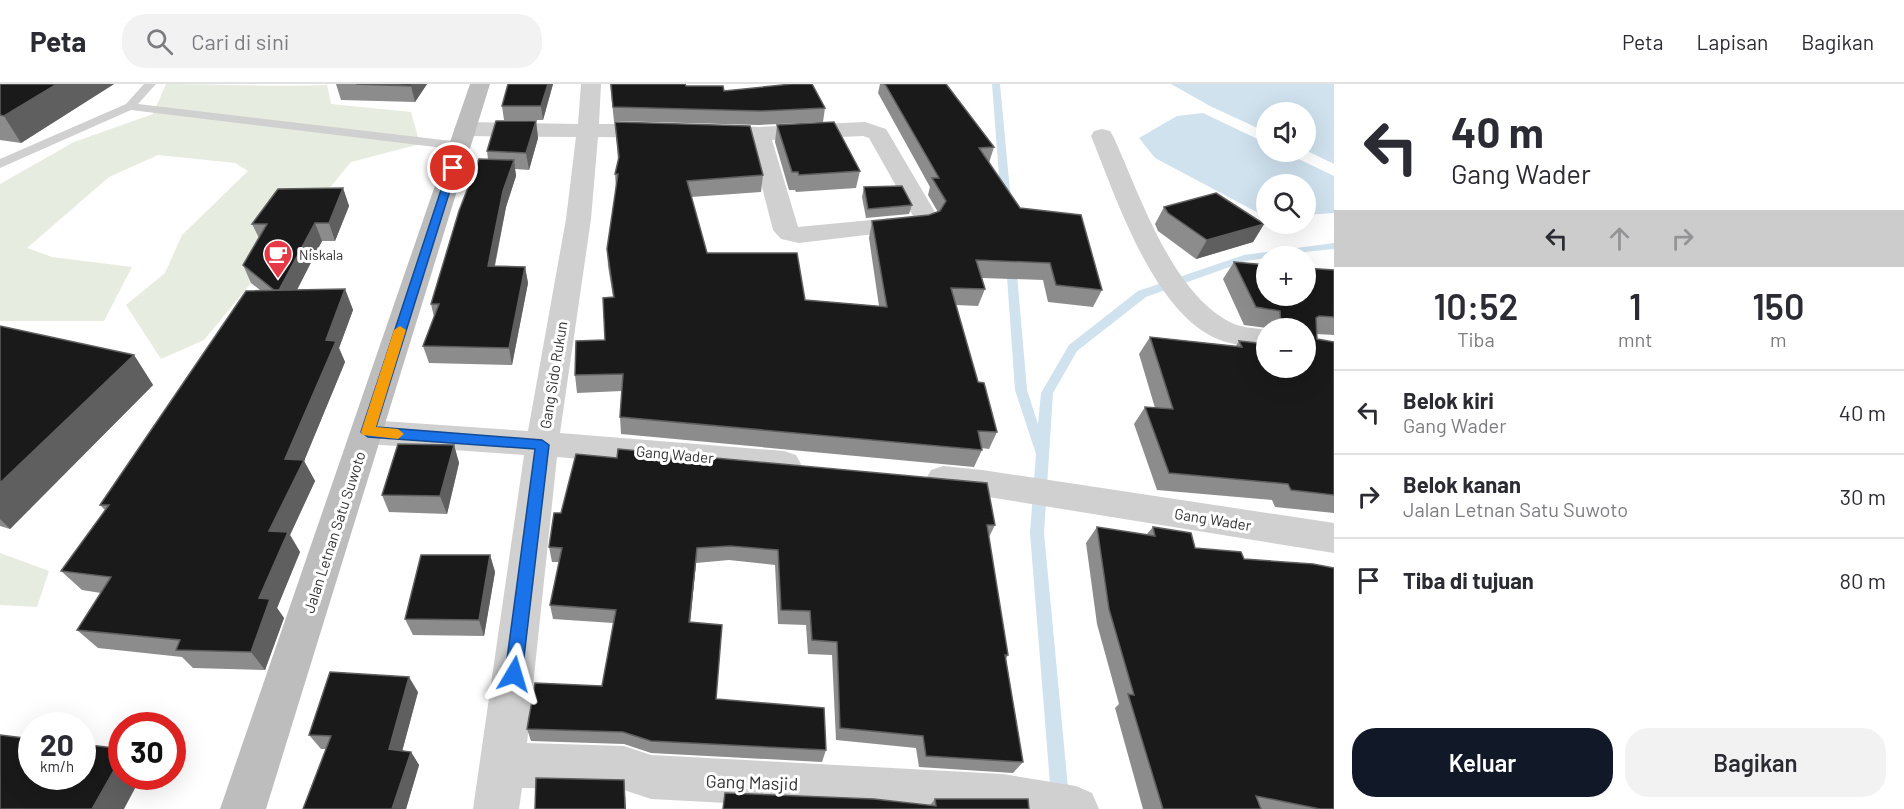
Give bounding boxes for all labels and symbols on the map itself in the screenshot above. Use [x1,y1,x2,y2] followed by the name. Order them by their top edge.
[427,142,478,193] pin
[262,238,294,280] cafe icon: Niskala
[299,246,343,263] place label: Niskala
[536,320,570,430] street label: Gang Sido Rukun
[636,442,715,466] street label: Gang Wader
[299,449,369,615] street label: Jalan Letnan Satu Suwoto
[1173,504,1253,534] street label: Gang Wader
[482,642,546,706] position arrow
[108,712,186,790] speed limit sign: 30
[705,769,799,795] street label: Gang Masjid

